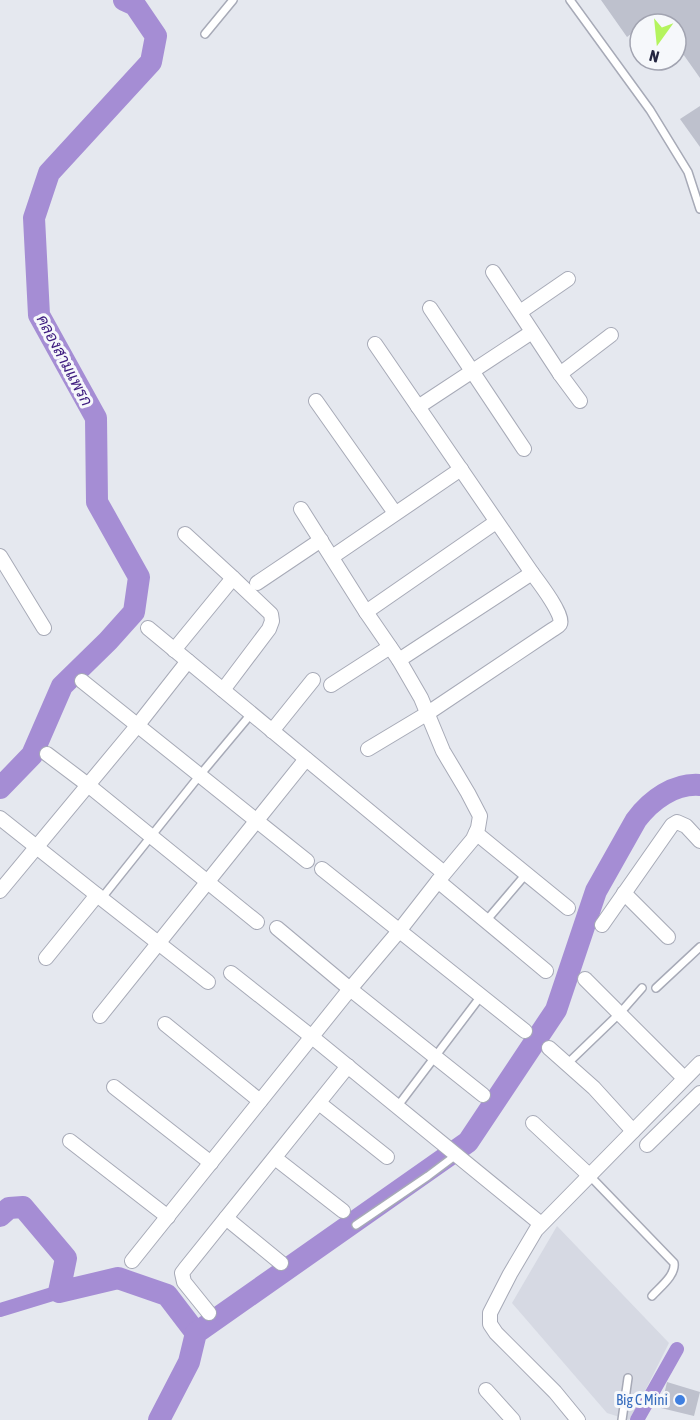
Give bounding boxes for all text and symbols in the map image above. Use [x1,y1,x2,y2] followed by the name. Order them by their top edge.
[628,12,688,72] north arrow
[647,47,661,66] text: N
[34,312,96,408] water label: คลองสามแพรก
[616,1391,668,1408] place label: Big C Mini
[673,1393,687,1407] marker: Big C Mini

